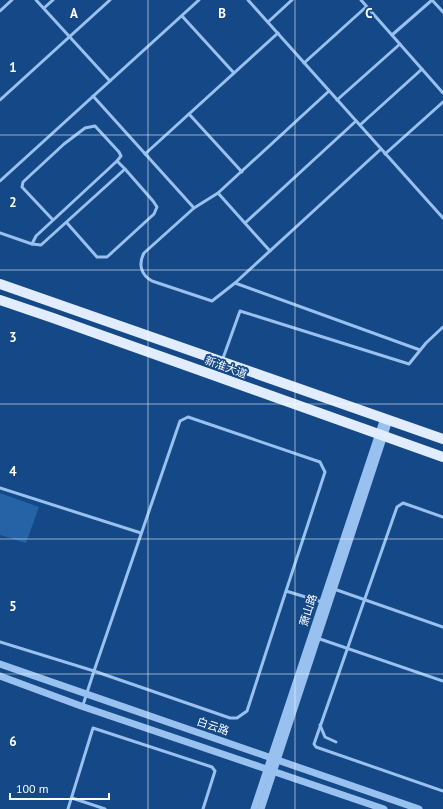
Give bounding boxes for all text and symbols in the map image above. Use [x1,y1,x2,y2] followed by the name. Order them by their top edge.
[70,5,78,22] text: A
[218,5,226,22] text: B
[365,5,373,22] text: C
[9,59,17,76] text: 1
[9,194,17,211] text: 2
[9,329,17,346] text: 3
[203,353,249,381] street label: 新淮大道
[9,463,17,480] text: 4
[296,592,320,628] street label: 萧山路
[9,598,17,615] text: 5
[195,714,231,738] street label: 白云路
[9,733,17,750] text: 6
[10,775,109,801] scale bar
[16,781,49,796] text: 100 m

